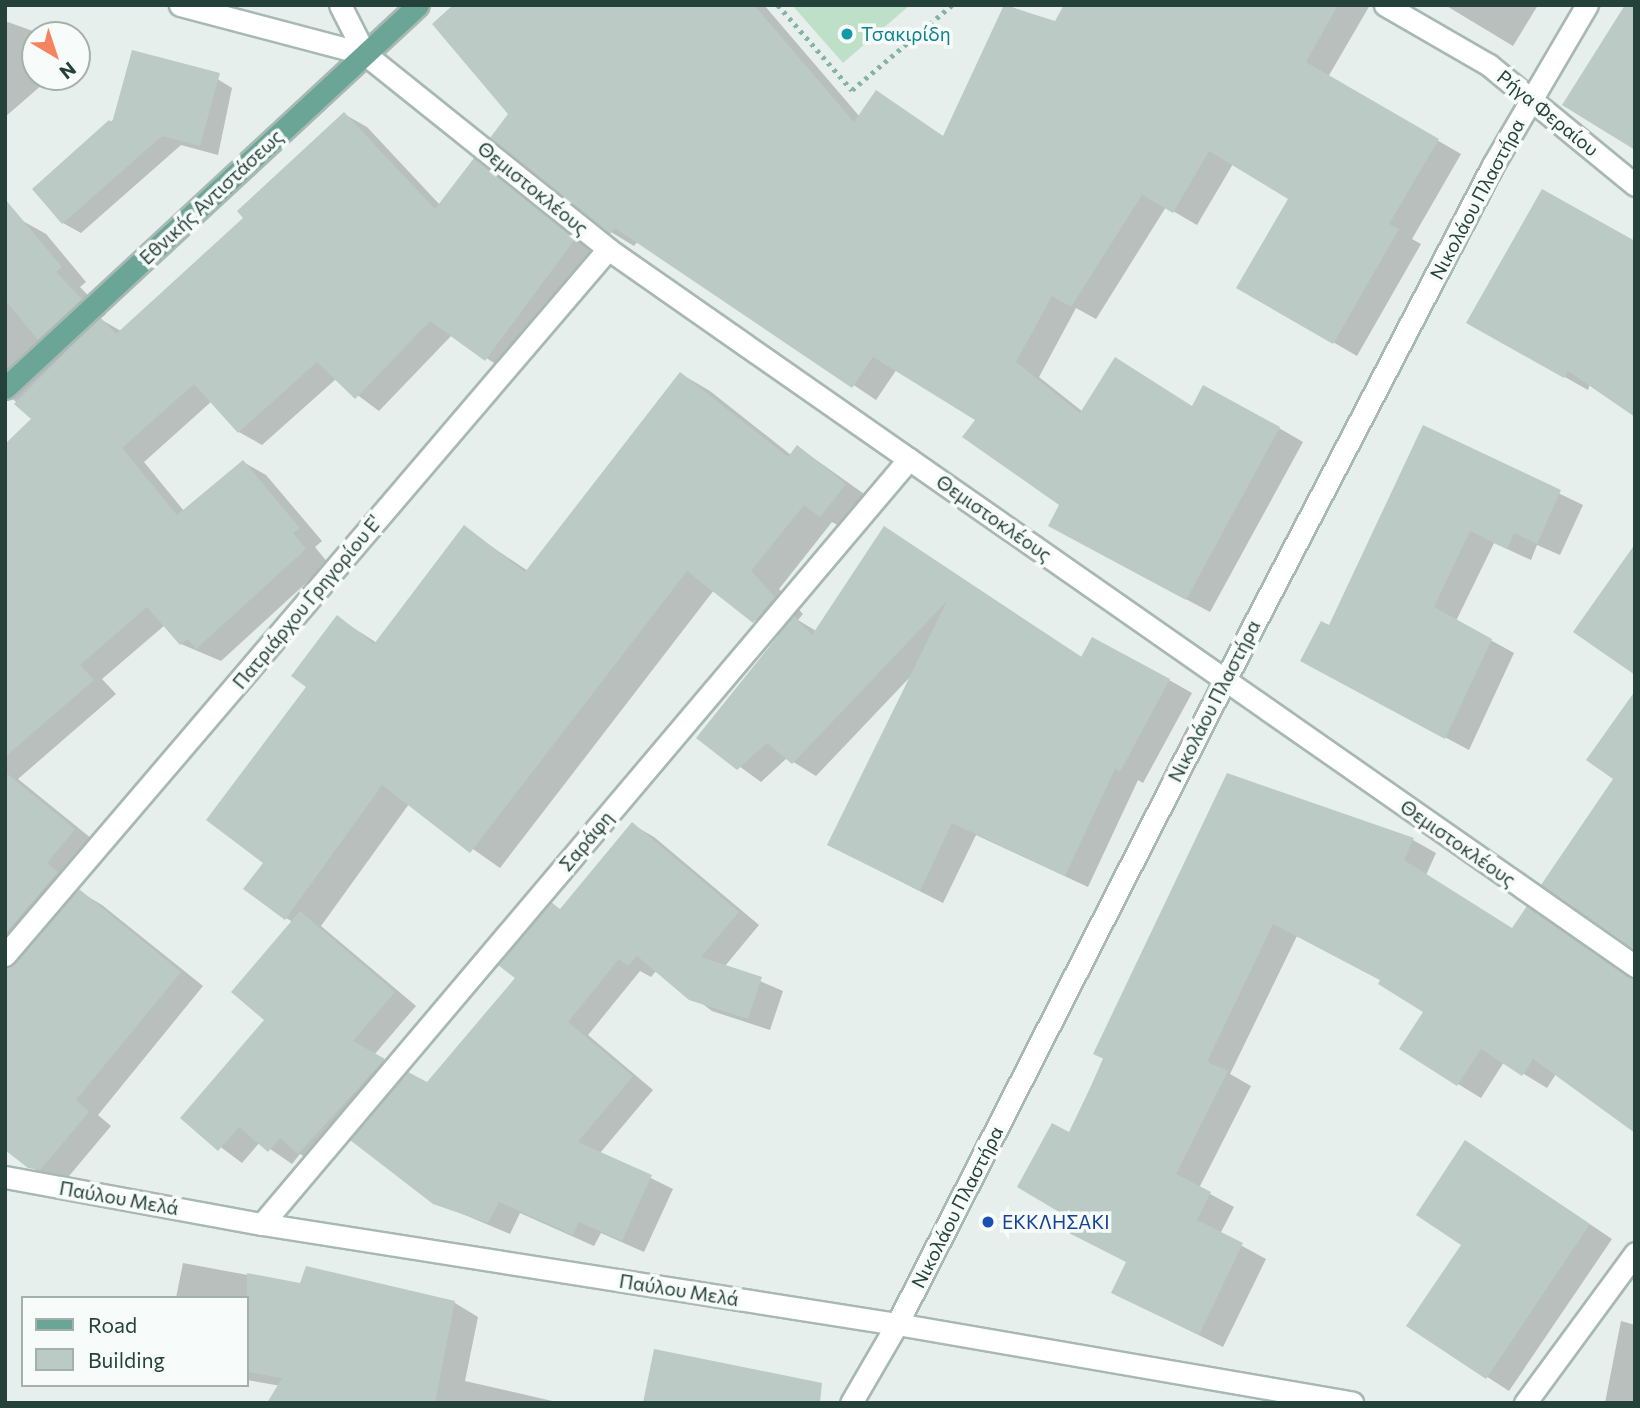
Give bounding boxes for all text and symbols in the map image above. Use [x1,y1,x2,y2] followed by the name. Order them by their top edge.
[21,21,91,91] north arrow
[861,23,951,45] place label: Τσακιρίδη
[839,26,855,42] marker: Τσακιρίδη
[55,58,81,85] text: N
[1493,65,1603,161] street label: Ρήγα Φεραίου
[1425,115,1529,283] street label: Νικολάου Πλαστήρα
[135,125,287,269] street label: Εθνικής Αντιστάσεως
[473,137,593,239] street label: Θεμιστοκλέους
[932,470,1056,566] street label: Θεμιστοκλέους
[228,511,386,693] street label: Πατριάρχου Γρηγορίου Ε'
[1163,616,1265,786] street label: Νικολάου Πλαστήρα
[1396,795,1520,891] street label: Θεμιστοκλέους
[554,806,618,876] street label: Σαράφη
[906,1122,1008,1292] street label: Νικολάου Πλαστήρα
[58,1176,180,1220] street label: Παύλου Μελά
[1002,1211,1110,1233] place label: ΕΚΚΛΗΣΑΚΙ
[980,1214,996,1230] marker: ΕΚΚΛΗΣΑΚΙ
[618,1269,740,1311] street label: Παύλου Μελά
[21,1296,248,1387] legend
[88,1312,137,1337] text: Road
[88,1347,165,1372] text: Building

